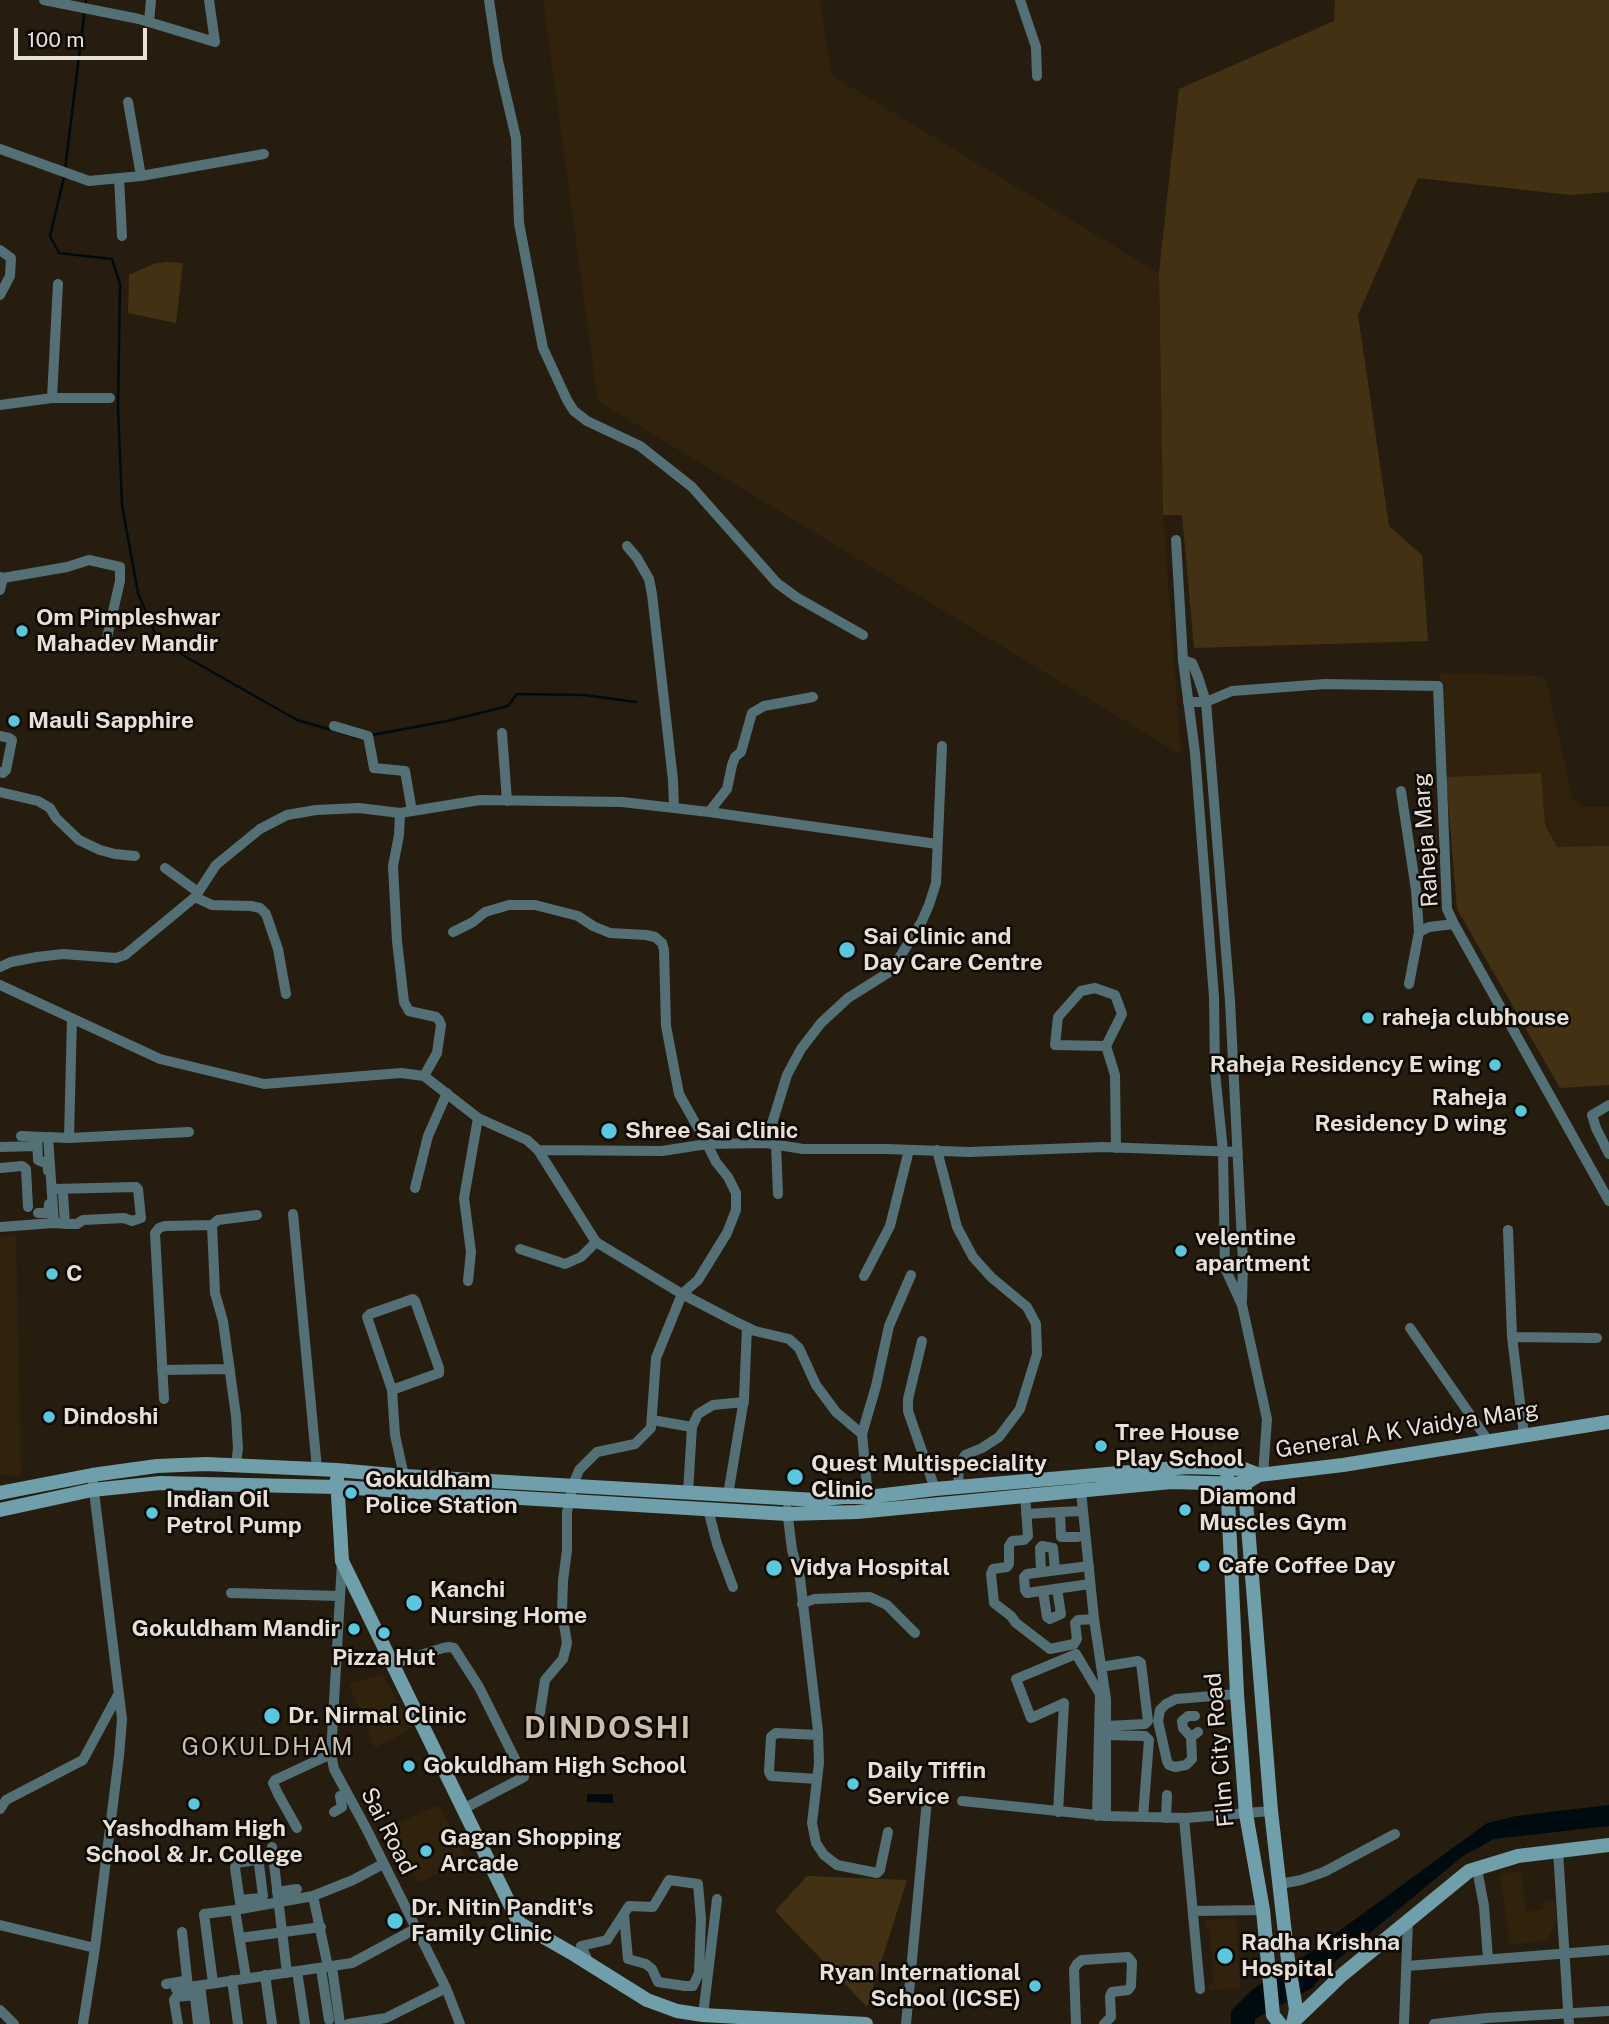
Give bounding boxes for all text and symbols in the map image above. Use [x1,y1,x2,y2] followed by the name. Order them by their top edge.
[18,14,150,58] scale bar
[27,27,84,52] text: 100 m
[36,604,220,658] place label: Om Pimpleshwar Mahadev Mandir
[14,623,30,639] marker: Om Pimpleshwar Mahadev Mandir
[28,707,194,735] place label: Mauli Sapphire
[6,713,22,729] marker: Mauli Sapphire
[1408,772,1444,908] street label: Raheja Marg
[863,923,1043,977] place label: Sai Clinic and Day Care Centre
[837,940,857,960] marker: Sai Clinic and Day Care Centre
[1382,1004,1569,1032] place label: raheja clubhouse
[1360,1010,1376,1026] marker: raheja clubhouse
[1210,1051,1481,1079] place label: Raheja Residency E wing
[1487,1057,1503,1073] marker: Raheja Residency E wing
[1314,1084,1507,1138] place label: Raheja Residency D wing
[1513,1103,1529,1119] marker: Raheja Residency D wing
[625,1117,798,1145] place label: Shree Sai Clinic
[599,1121,619,1141] marker: Shree Sai Clinic
[1195,1224,1311,1278] place label: velentine apartment
[1173,1243,1189,1259] marker: velentine apartment
[66,1260,83,1288] place label: C
[44,1266,60,1282] marker: C
[1273,1396,1541,1464] street label: General A K Vaidya Marg
[63,1403,158,1431] place label: Dindoshi
[41,1409,57,1425] marker: Dindoshi
[1115,1419,1244,1473] place label: Tree House Play School
[1093,1438,1109,1454] marker: Tree House Play School
[811,1450,1047,1504] place label: Quest Multispeciality Clinic
[365,1466,518,1520] place label: Gokuldham Police Station
[785,1467,805,1487] marker: Quest Multispeciality Clinic
[1199,1483,1347,1537] place label: Diamond Muscles Gym
[343,1485,359,1501] marker: Gokuldham Police Station
[166,1486,302,1540] place label: Indian Oil Petrol Pump
[1177,1502,1193,1518] marker: Diamond Muscles Gym
[144,1505,160,1521] marker: Indian Oil Petrol Pump
[1218,1552,1396,1580] place label: Cafe Coffee Day
[790,1554,950,1582] place label: Vidya Hospital
[764,1558,784,1578] marker: Vidya Hospital
[1196,1558,1212,1574] marker: Cafe Coffee Day
[430,1576,587,1630] place label: Kanchi Nursing Home
[404,1593,424,1613] marker: Kanchi Nursing Home
[132,1615,340,1643] place label: Gokuldham Mandir
[346,1621,362,1637] marker: Gokuldham Mandir
[376,1625,392,1641] marker: Pizza Hut
[332,1644,436,1672] place label: Pizza Hut
[1200,1672,1240,1828] street label: Film City Road
[288,1702,467,1730] place label: Dr. Nirmal Clinic
[262,1706,282,1726] marker: Dr. Nirmal Clinic
[525,1711,691,1747] district label: DINDOSHI
[183,1734,353,1762] district label: GOKULDHAM
[423,1752,687,1780] place label: Gokuldham High School
[867,1757,986,1811] place label: Daily Tiffin Service
[401,1758,417,1774] marker: Gokuldham High School
[845,1776,861,1792] marker: Daily Tiffin Service
[354,1783,422,1879] street label: Sai Road
[186,1796,202,1812] marker: Yashodham High School & Jr. College
[85,1815,303,1869] place label: Yashodham High School & Jr. College
[440,1824,621,1878] place label: Gagan Shopping Arcade
[418,1843,434,1859] marker: Gagan Shopping Arcade
[411,1894,594,1948] place label: Dr. Nitin Pandit's Family Clinic
[385,1911,405,1931] marker: Dr. Nitin Pandit's Family Clinic
[1241,1929,1400,1983] place label: Radha Krishna Hospital
[1215,1946,1235,1966] marker: Radha Krishna Hospital
[819,1959,1021,2013] place label: Ryan International School (ICSE)
[1027,1978,1043,1994] marker: Ryan International School (ICSE)

